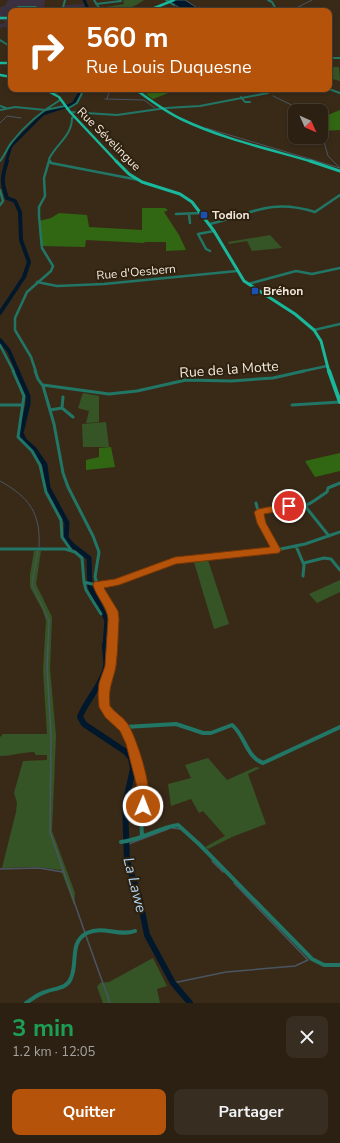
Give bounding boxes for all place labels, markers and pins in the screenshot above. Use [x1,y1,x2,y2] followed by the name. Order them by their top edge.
[212,207,250,223] place label: Todion
[199,210,209,220] marker: Todion
[263,283,303,299] place label: Bréhon
[250,286,260,296] marker: Bréhon
[272,489,306,523] pin

